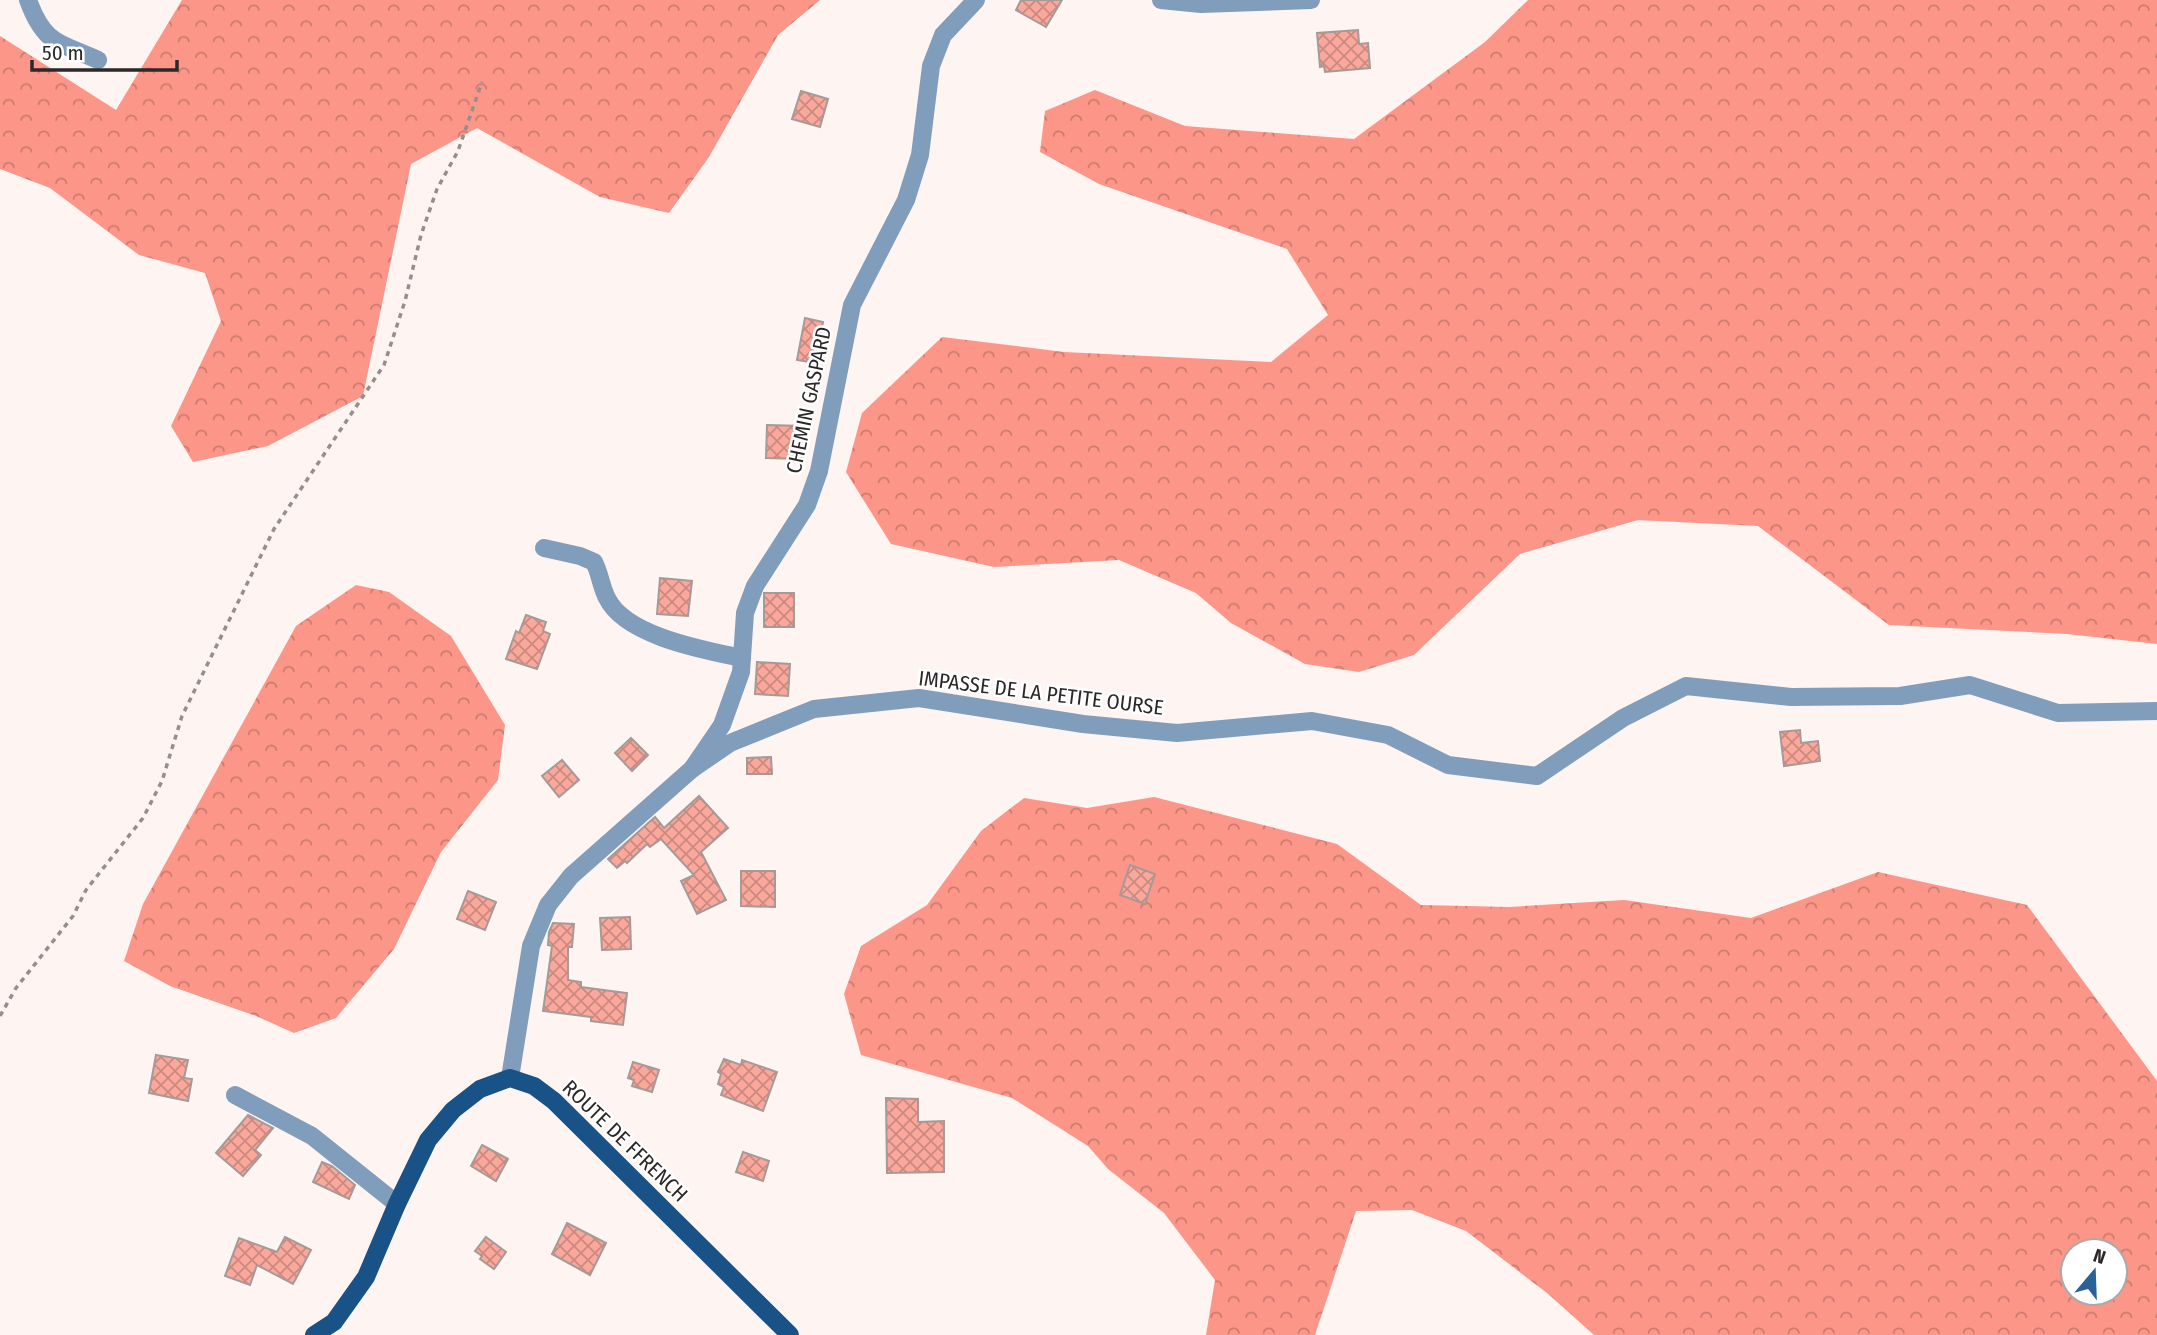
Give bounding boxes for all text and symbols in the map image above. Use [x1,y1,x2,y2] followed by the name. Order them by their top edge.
[32,28,177,72] scale bar
[42,40,84,66] text: 50 m
[781,324,837,476] street label: CHEMIN GASPARD
[917,665,1165,721] street label: IMPASSE DE LA PETITE OURSE
[557,1075,693,1207] street label: ROUTE DE FFRENCH
[2059,1237,2129,1307] north arrow
[2090,1244,2109,1269] text: N

